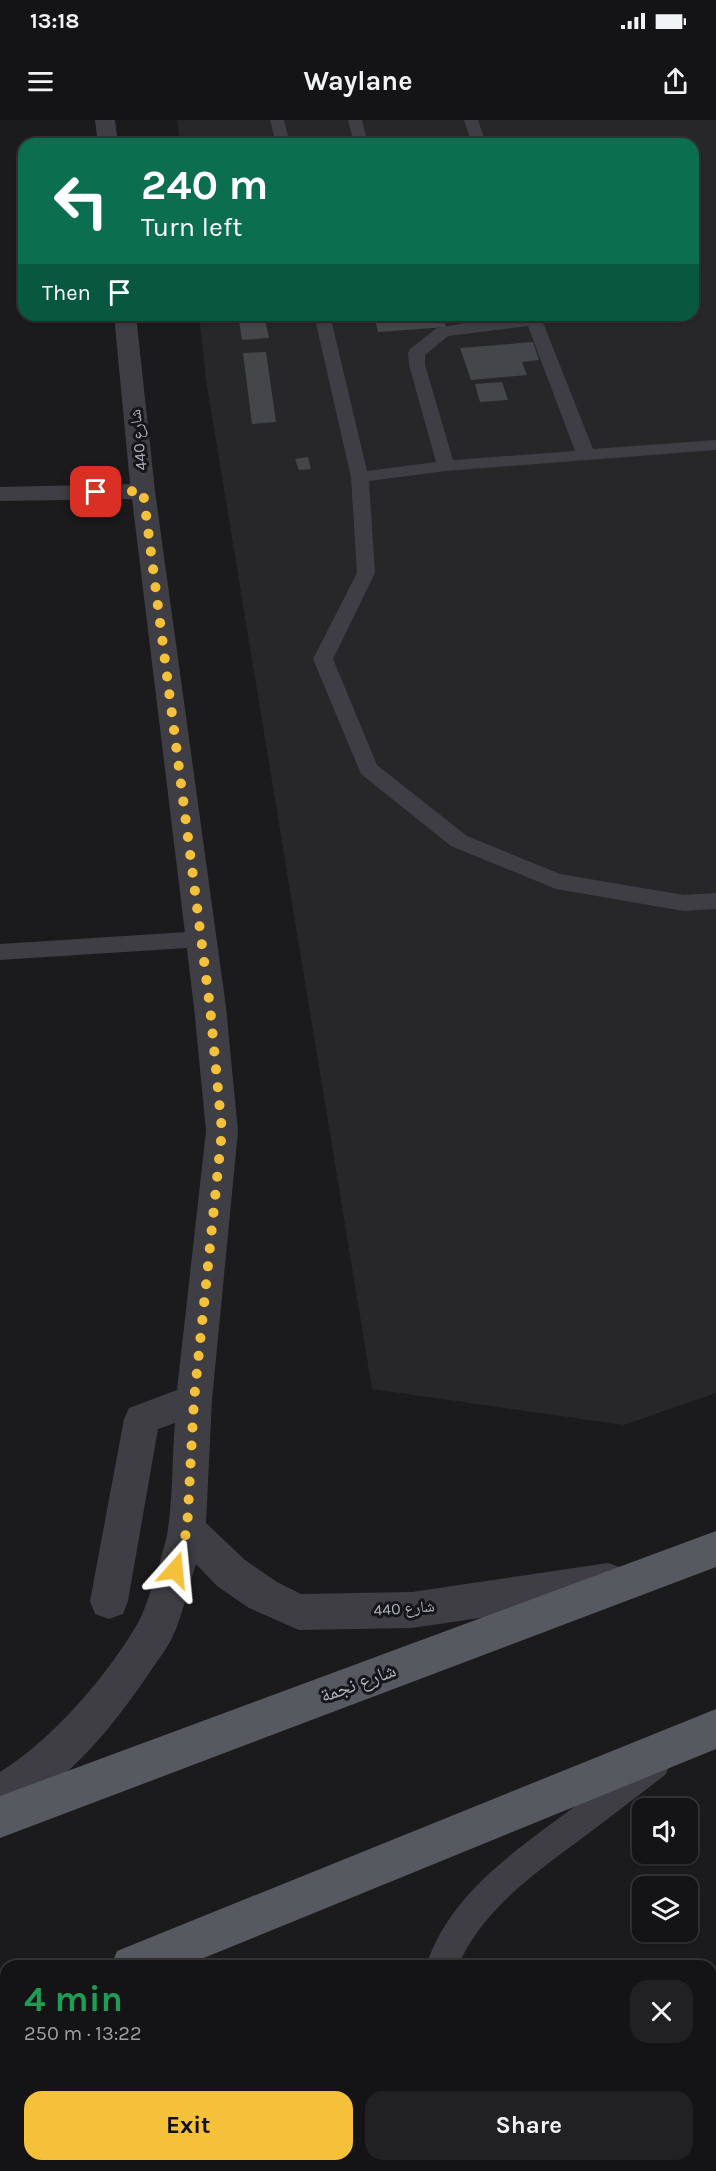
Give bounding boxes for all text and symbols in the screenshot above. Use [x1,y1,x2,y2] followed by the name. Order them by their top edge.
[30,8,80,34] text: 13:18
[24,65,57,98] icon: menu
[303,65,413,97] text: Waylane
[659,65,692,98] icon: share
[141,160,268,210] text: 240 m
[42,162,120,240] icon: left
[141,211,242,243] text: Turn left
[103,276,136,309] icon: arrive
[42,280,91,306] text: Then
[125,408,152,472] street label: شارع 440
[70,466,121,517] pin
[79,475,112,508] icon: arrive
[143,1538,207,1602] position arrow
[373,1596,435,1621] street label: شارع 440
[317,1659,399,1708] street label: شارع نجمة
[632,1798,698,1942] map controls
[632,1798,698,1864] button: sound
[632,1876,698,1942] button: layers
[24,1978,123,2020] text: 4 min
[630,1980,693,2043] button: close
[24,2022,142,2045] text: 250 m · 13:22
[24,2091,353,2160] button: Exit
[365,2091,693,2160] button: Share

